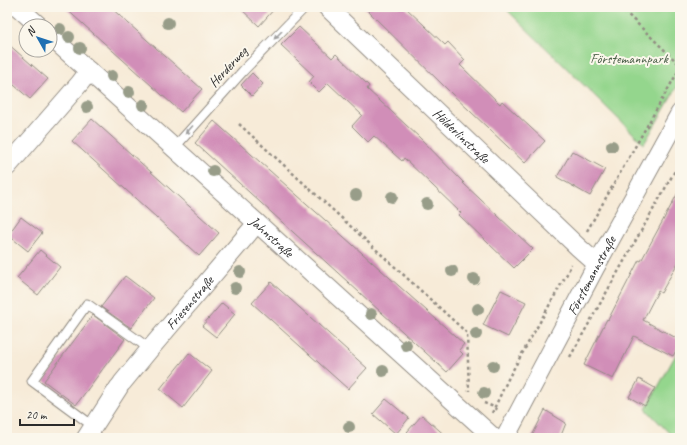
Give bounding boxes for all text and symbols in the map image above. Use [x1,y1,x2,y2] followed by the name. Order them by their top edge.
[18,18,58,58] north arrow
[23,23,39,39] text: N
[273,30,283,40] one-way arrow
[205,42,252,91] street label: Herderweg
[590,50,669,67] park label: Förstemannpark
[430,105,494,168] street label: Hölderlinstraße
[185,125,194,135] one-way arrow
[246,212,298,262] street label: Jahnstraße
[563,232,620,318] street label: Förstemannstraße
[162,271,218,333] street label: Friesenstraße
[20,401,74,427] scale bar
[26,407,48,423] text: 20 m

